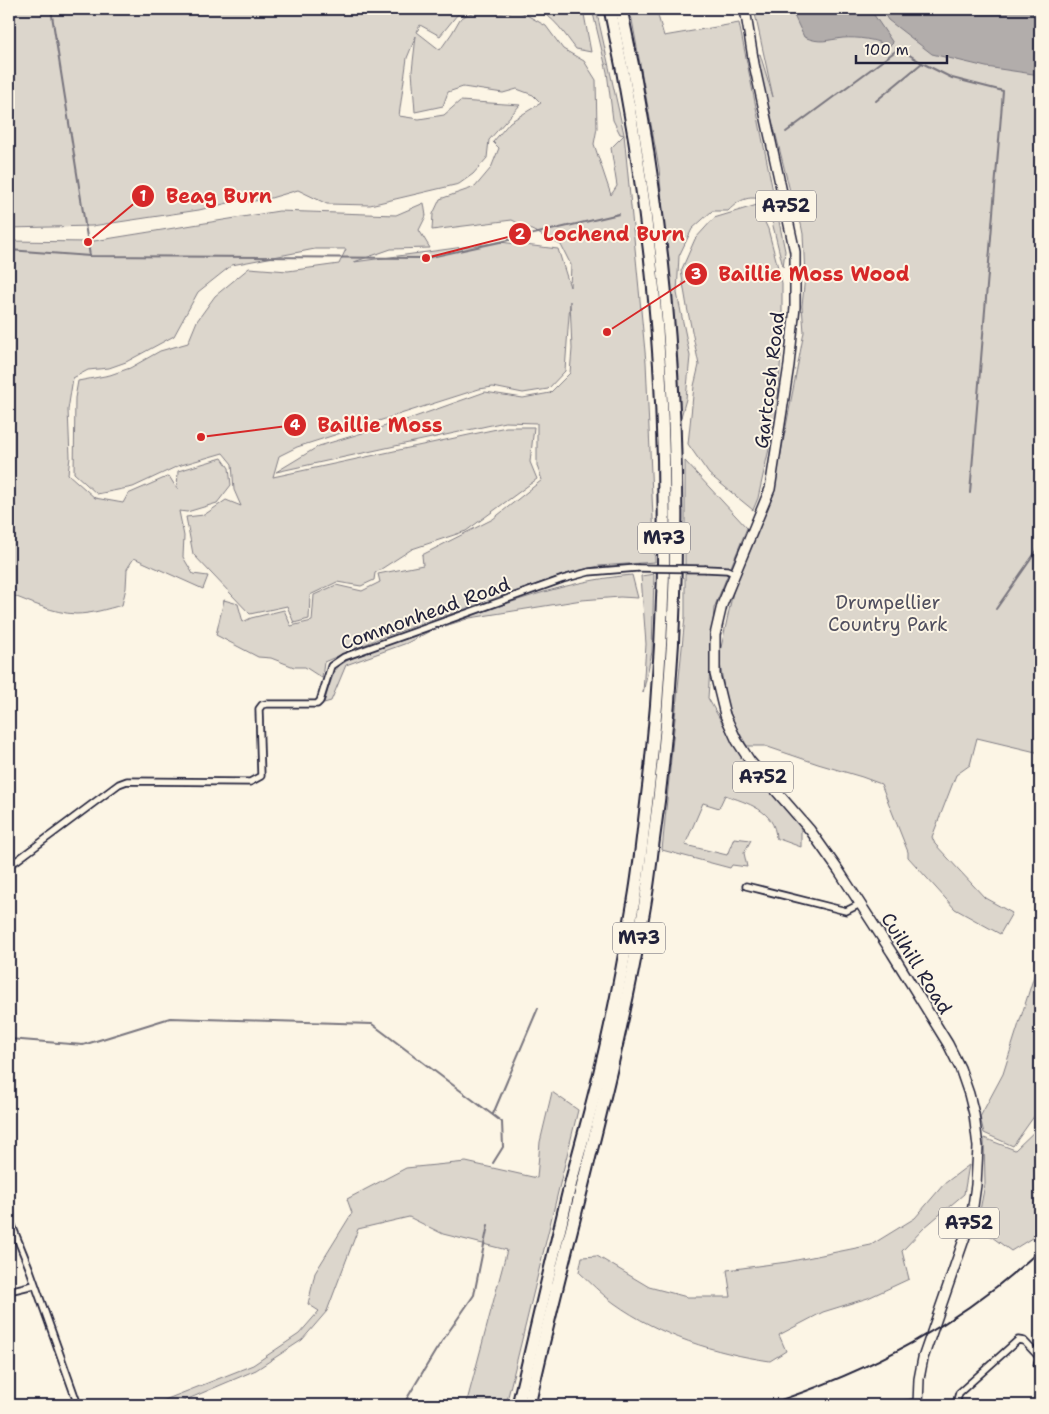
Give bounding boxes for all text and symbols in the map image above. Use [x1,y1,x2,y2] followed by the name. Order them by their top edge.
[856,32,948,64] scale bar
[864,40,909,60] text: 100 m
[130,179,282,214] callout: Beag Burn
[166,183,272,209] text: Beag Burn
[140,186,147,206] text: 1
[756,190,816,222] road number: A752
[508,216,695,251] callout: Lochend Burn
[543,221,685,247] text: Lochend Burn
[515,224,526,244] text: 2
[683,256,919,291] callout: Baillie Moss Wood
[718,261,910,287] text: Baillie Moss Wood
[691,264,701,284] text: 3
[749,310,790,450] street label: Gartcosh Road
[283,407,453,442] callout: Baillie Moss
[317,412,443,438] text: Baillie Moss
[290,415,301,435] text: 4
[638,522,690,554] road number: M73
[337,571,513,656] street label: Commonhead Road
[828,590,948,637] park label: Drumpellier Country Park
[733,762,793,792] road number: A752
[875,908,958,1019] street label: Cuilhill Road
[613,922,665,954] road number: M73
[939,1208,999,1238] road number: A752

